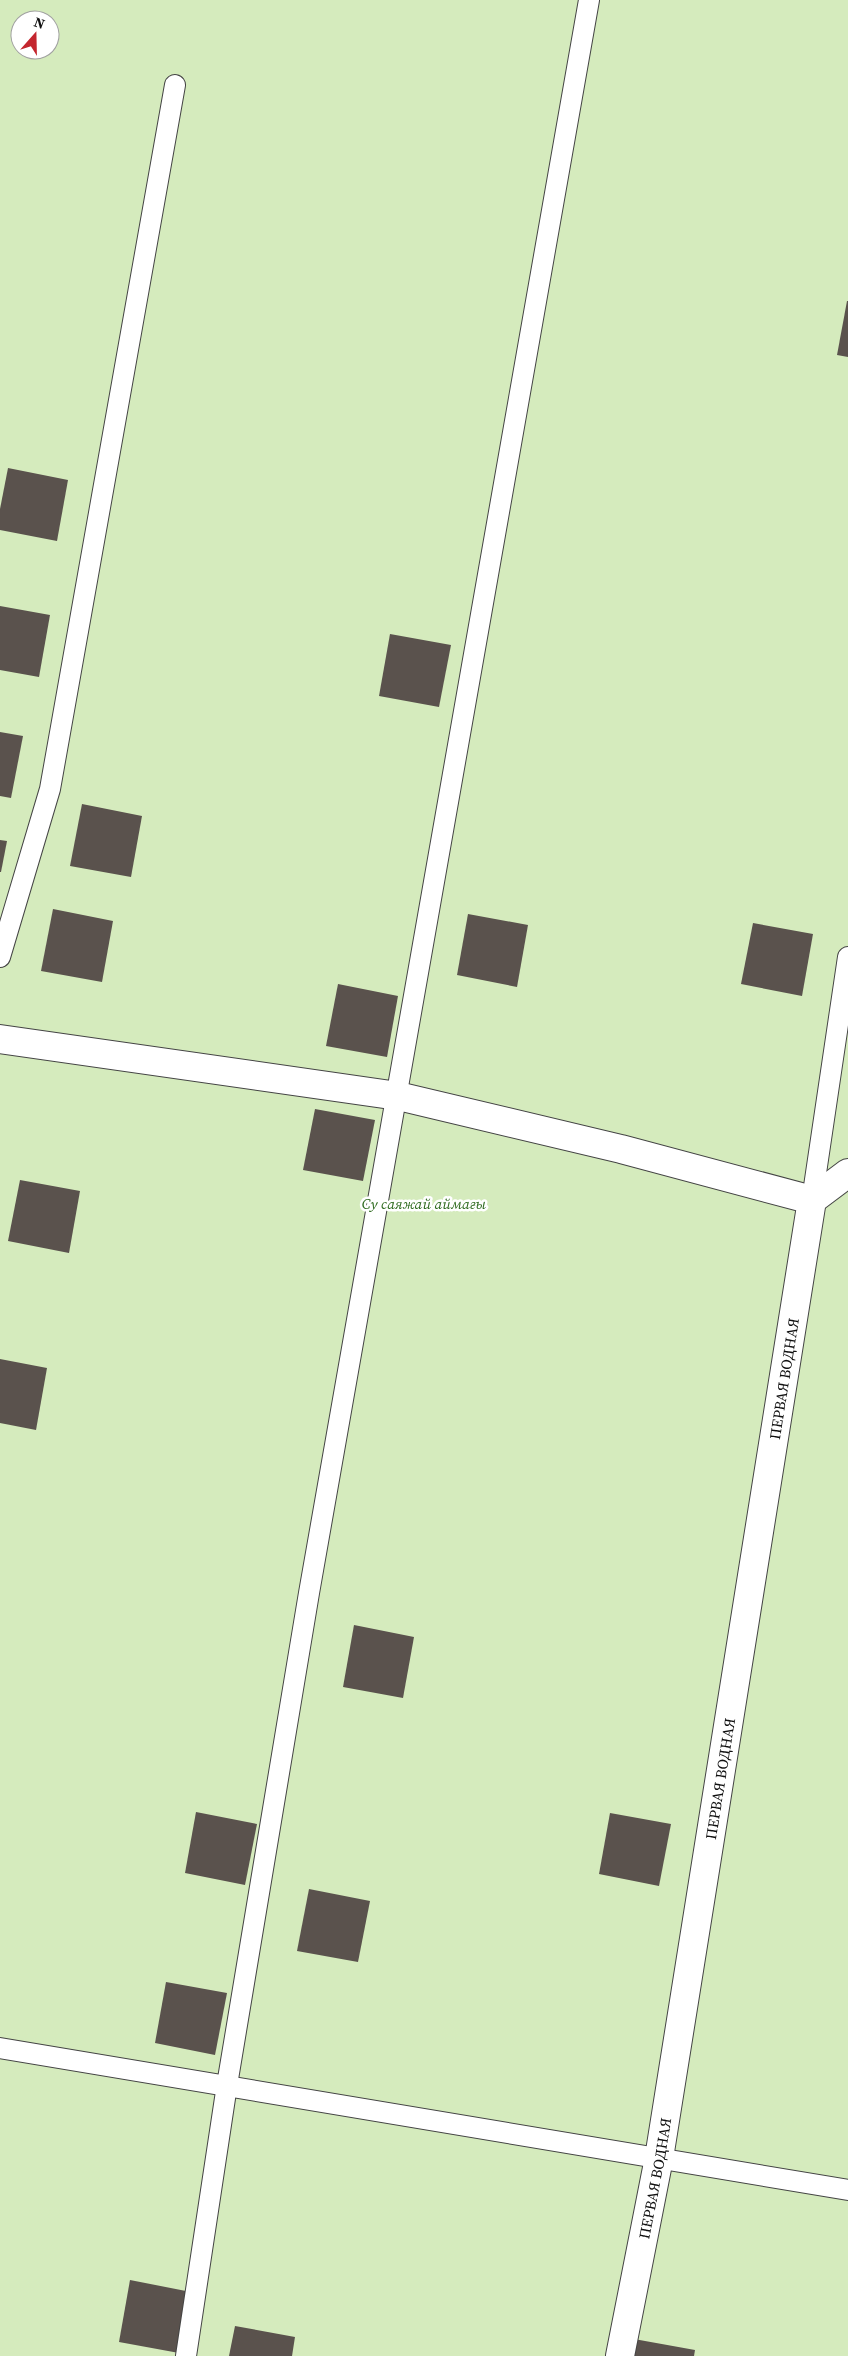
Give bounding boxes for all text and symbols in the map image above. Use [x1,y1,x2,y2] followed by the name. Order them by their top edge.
[10,10,60,60] north arrow
[31,12,48,34] text: N
[362,1193,487,1214] park label: Су саяжай аймағы
[763,1316,804,1441] street label: ПЕРВАЯ ВОДНАЯ
[700,1716,740,1841] street label: ПЕРВАЯ ВОДНАЯ
[633,2116,676,2241] street label: ПЕРВАЯ ВОДНАЯ

